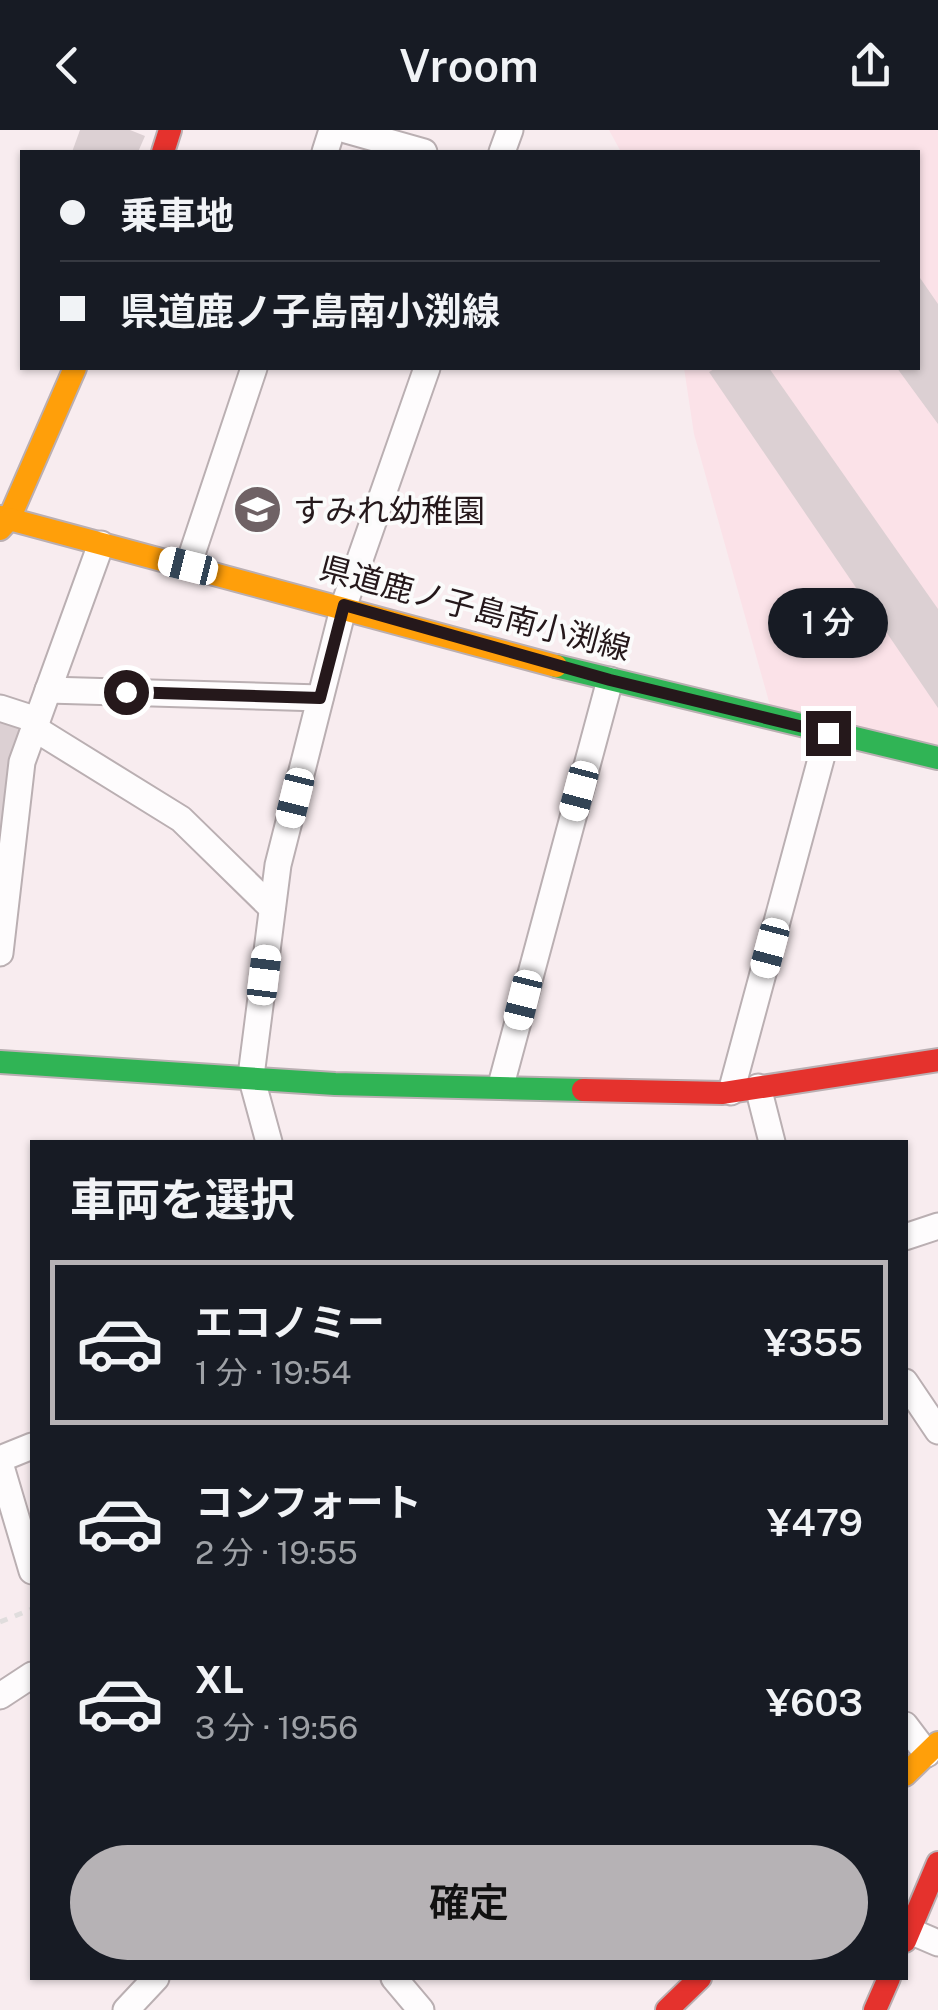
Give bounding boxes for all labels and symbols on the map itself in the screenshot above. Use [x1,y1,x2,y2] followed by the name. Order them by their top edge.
[232,484,284,536] school or university icon: すみれ幼稚園
[293,492,485,529] place label: すみれ幼稚園
[155,544,221,588] car
[316,549,634,667] street label: 県道鹿ノ子島南小渕線
[768,588,888,658] callout: 1 分
[104,670,149,715] route start
[806,711,851,756] route end
[557,758,601,824] car
[273,765,317,831] car
[748,915,792,981] car
[245,943,283,1007] car
[501,967,545,1033] car

